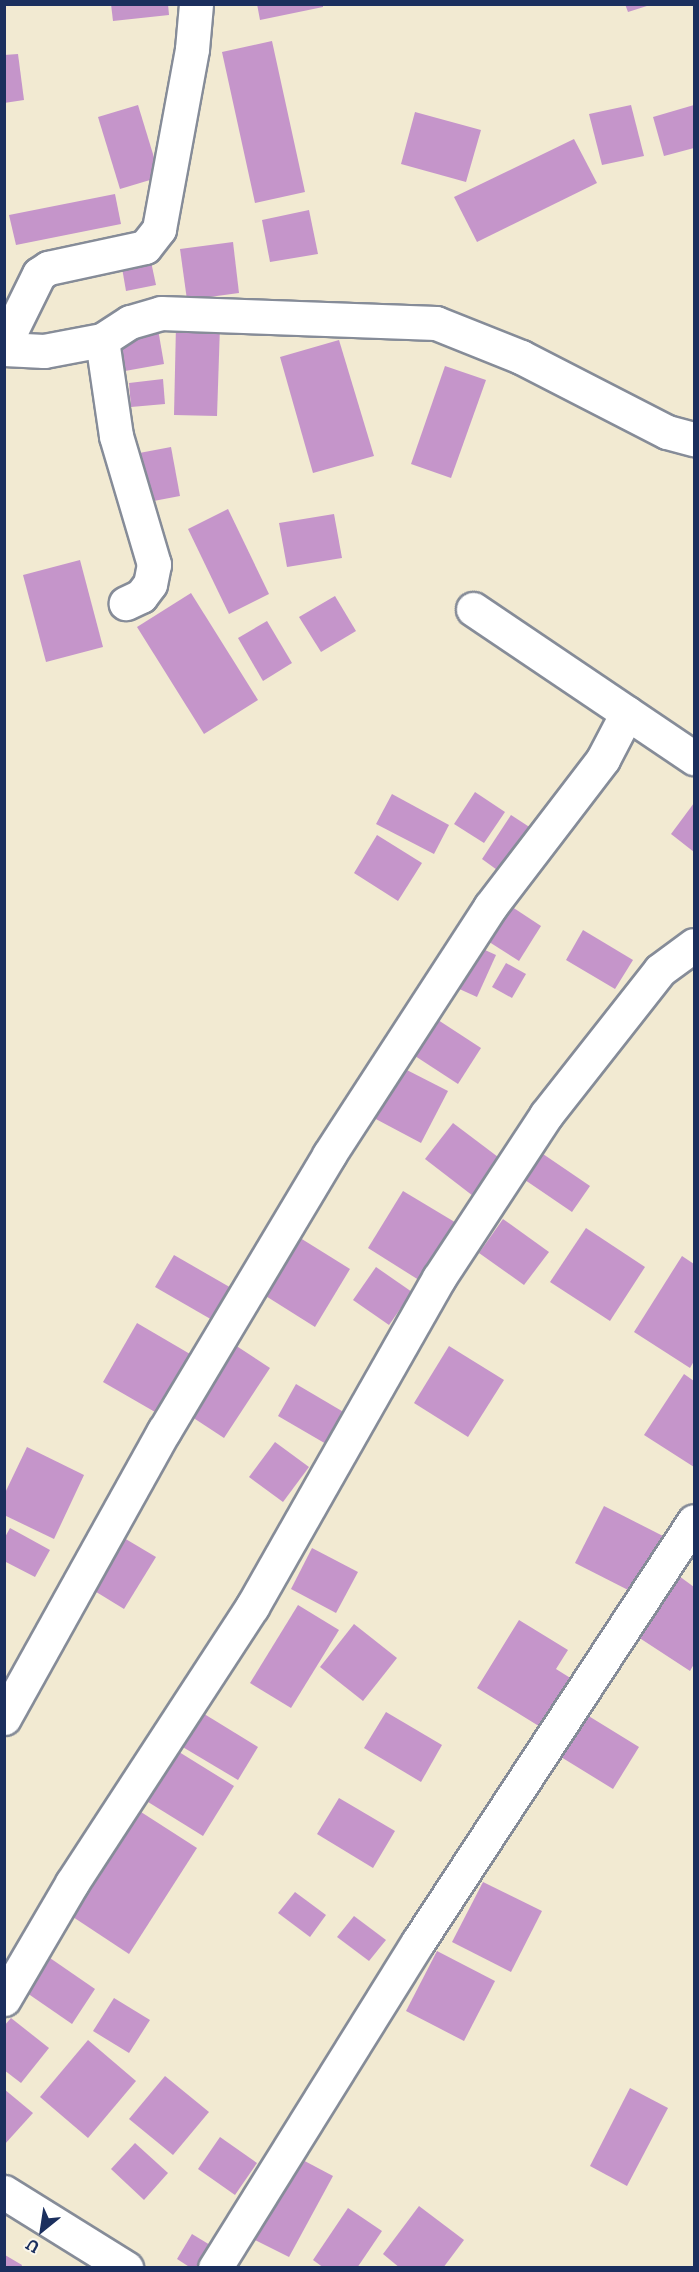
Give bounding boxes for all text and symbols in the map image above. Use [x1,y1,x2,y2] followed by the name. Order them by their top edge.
[12,2200,72,2260] north arrow
[23,2234,43,2257] text: U

